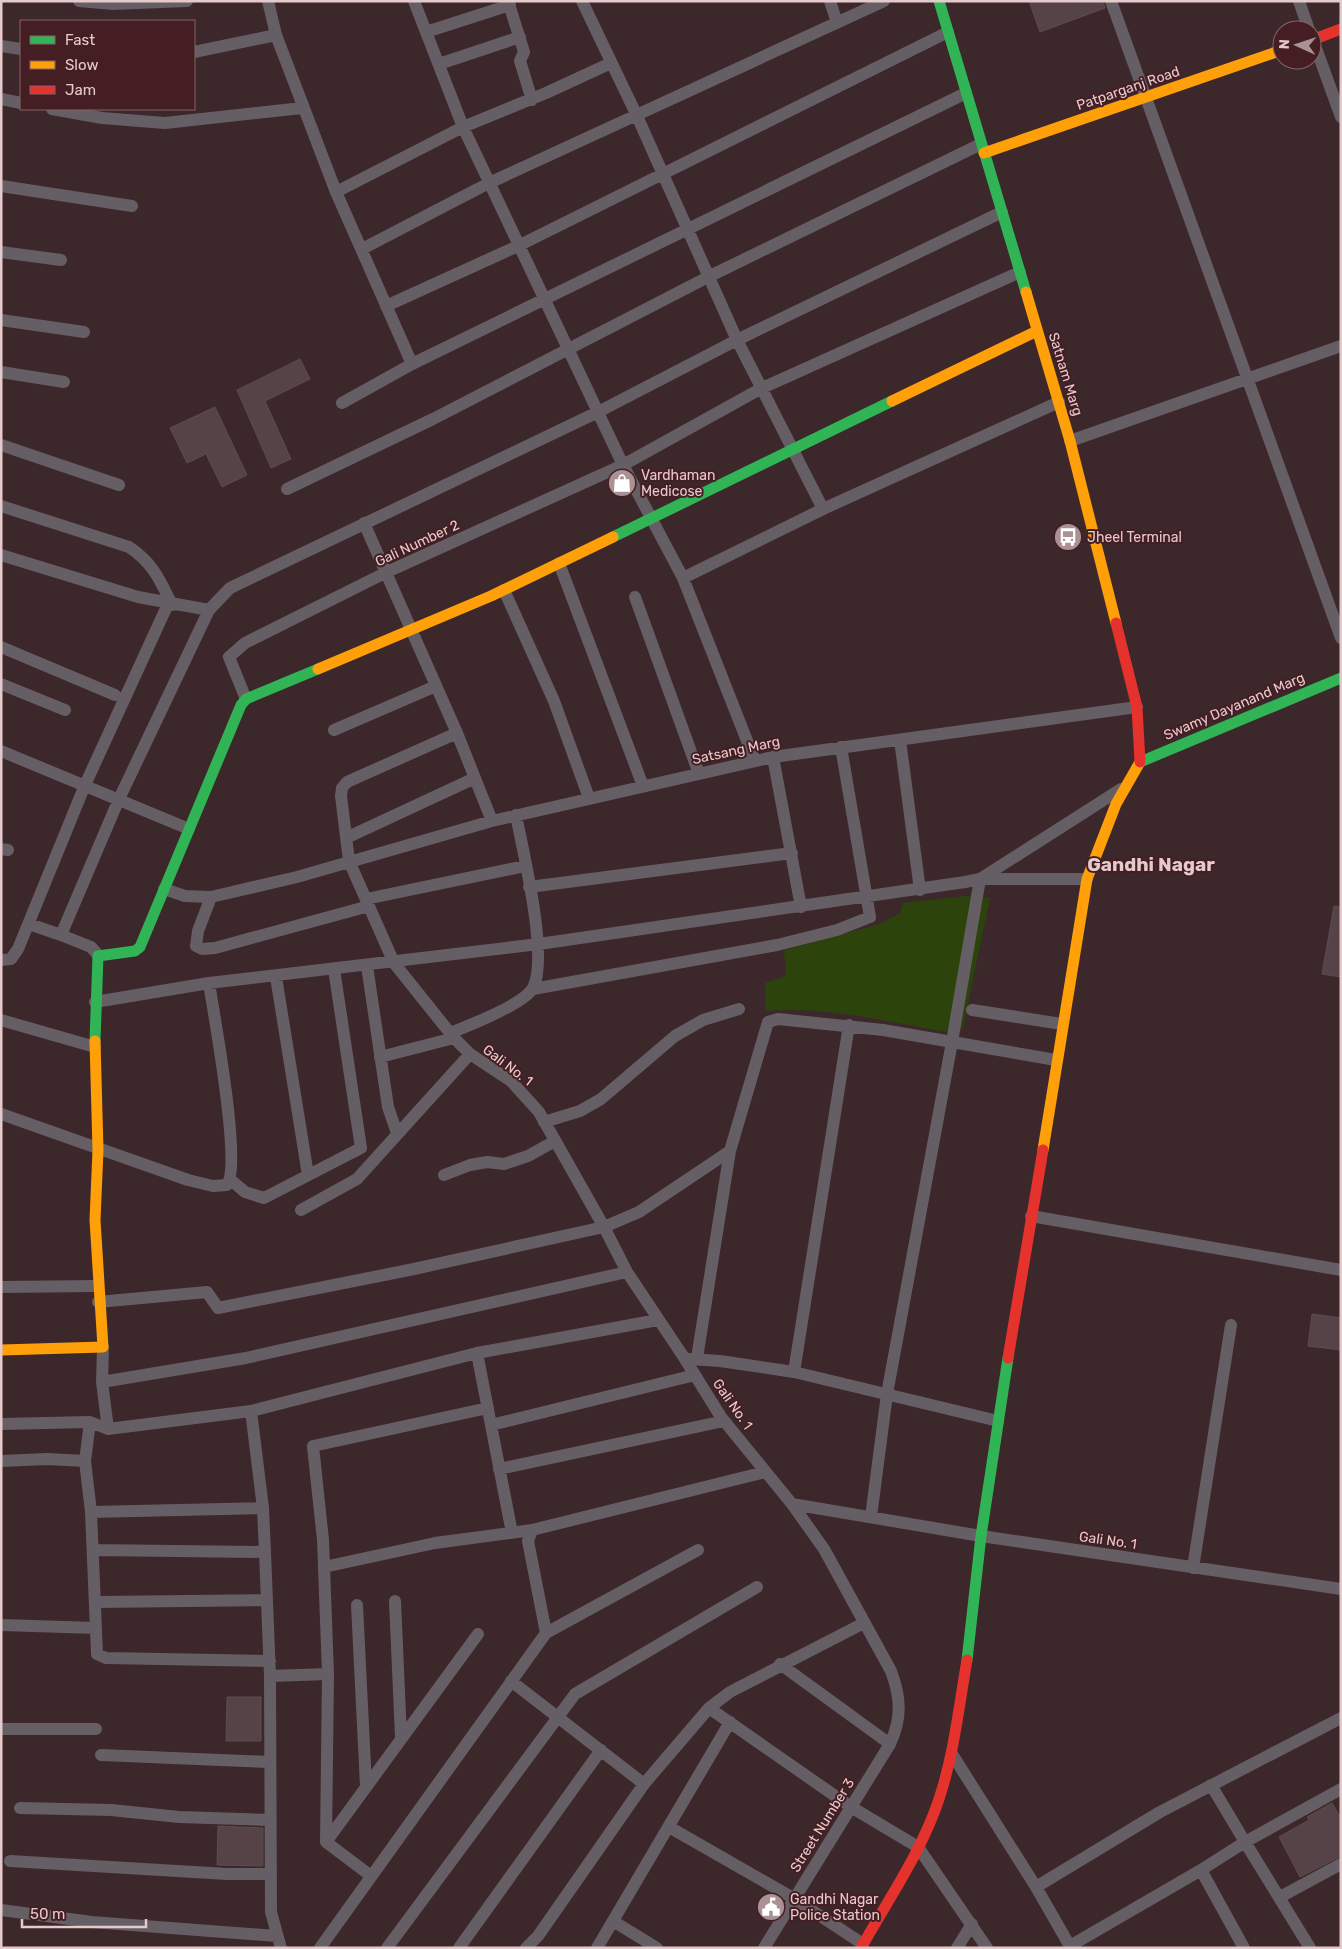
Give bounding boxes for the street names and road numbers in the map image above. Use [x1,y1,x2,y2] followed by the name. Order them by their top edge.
[1074,63,1182,114] street label: Patparganj Road
[1045,330,1086,418] street label: Satnam Marg
[372,517,462,570] street label: Gali Number 2
[1161,669,1307,744] street label: Swamy Dayanand Marg
[691,733,782,768] street label: Satsang Marg
[479,1041,536,1090] street label: Gali No. 1
[709,1376,756,1433] street label: Gali No. 1
[1078,1528,1138,1553] street label: Gali No. 1
[787,1775,858,1875] street label: Street Number 3

